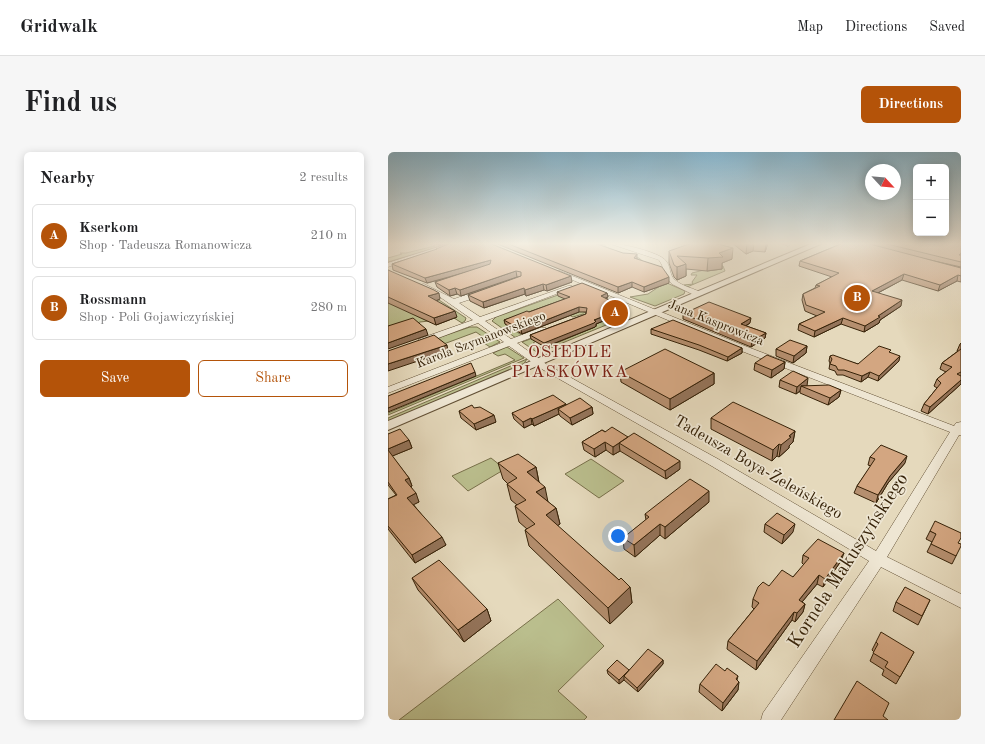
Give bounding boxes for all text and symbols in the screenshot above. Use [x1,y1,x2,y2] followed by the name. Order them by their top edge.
[20,18,98,37] text: Gridwalk
[797,20,823,34] text: Map
[845,20,907,34] text: Directions
[929,20,965,34] text: Saved
[861,86,961,123] button: Directions
[24,90,117,118] text: Find us
[865,164,901,200] north arrow
[913,164,949,236] map controls
[913,164,949,200] button: +
[40,170,95,187] text: Nearby
[299,171,348,184] text: 2 results
[913,200,949,236] button: −
[79,221,139,236] text: Kserkom
[49,229,59,242] text: A
[310,229,347,242] text: 210 m
[79,239,252,252] text: Shop · Tadeusza Romanowicza
[844,283,870,313] pin: B
[79,293,147,308] text: Rossmann
[602,298,628,328] pin: A
[666,298,766,348] street label: Jana Kasprowicza
[49,301,59,314] text: B
[310,301,347,314] text: 280 m
[414,309,548,371] street label: Karola Szymanowskiego
[79,311,235,324] text: Shop · Poli Gojawiczyńskiej
[511,344,629,381] district label: OSIEDLE PIASKÓWKA
[40,360,190,397] button: Save
[198,360,348,397] button: Share
[671,410,847,523] street label: Tadeusza Boya-Żeleńskiego
[785,470,913,652] street label: Kornela Makuszyńskiego
[608,526,628,546] your location

